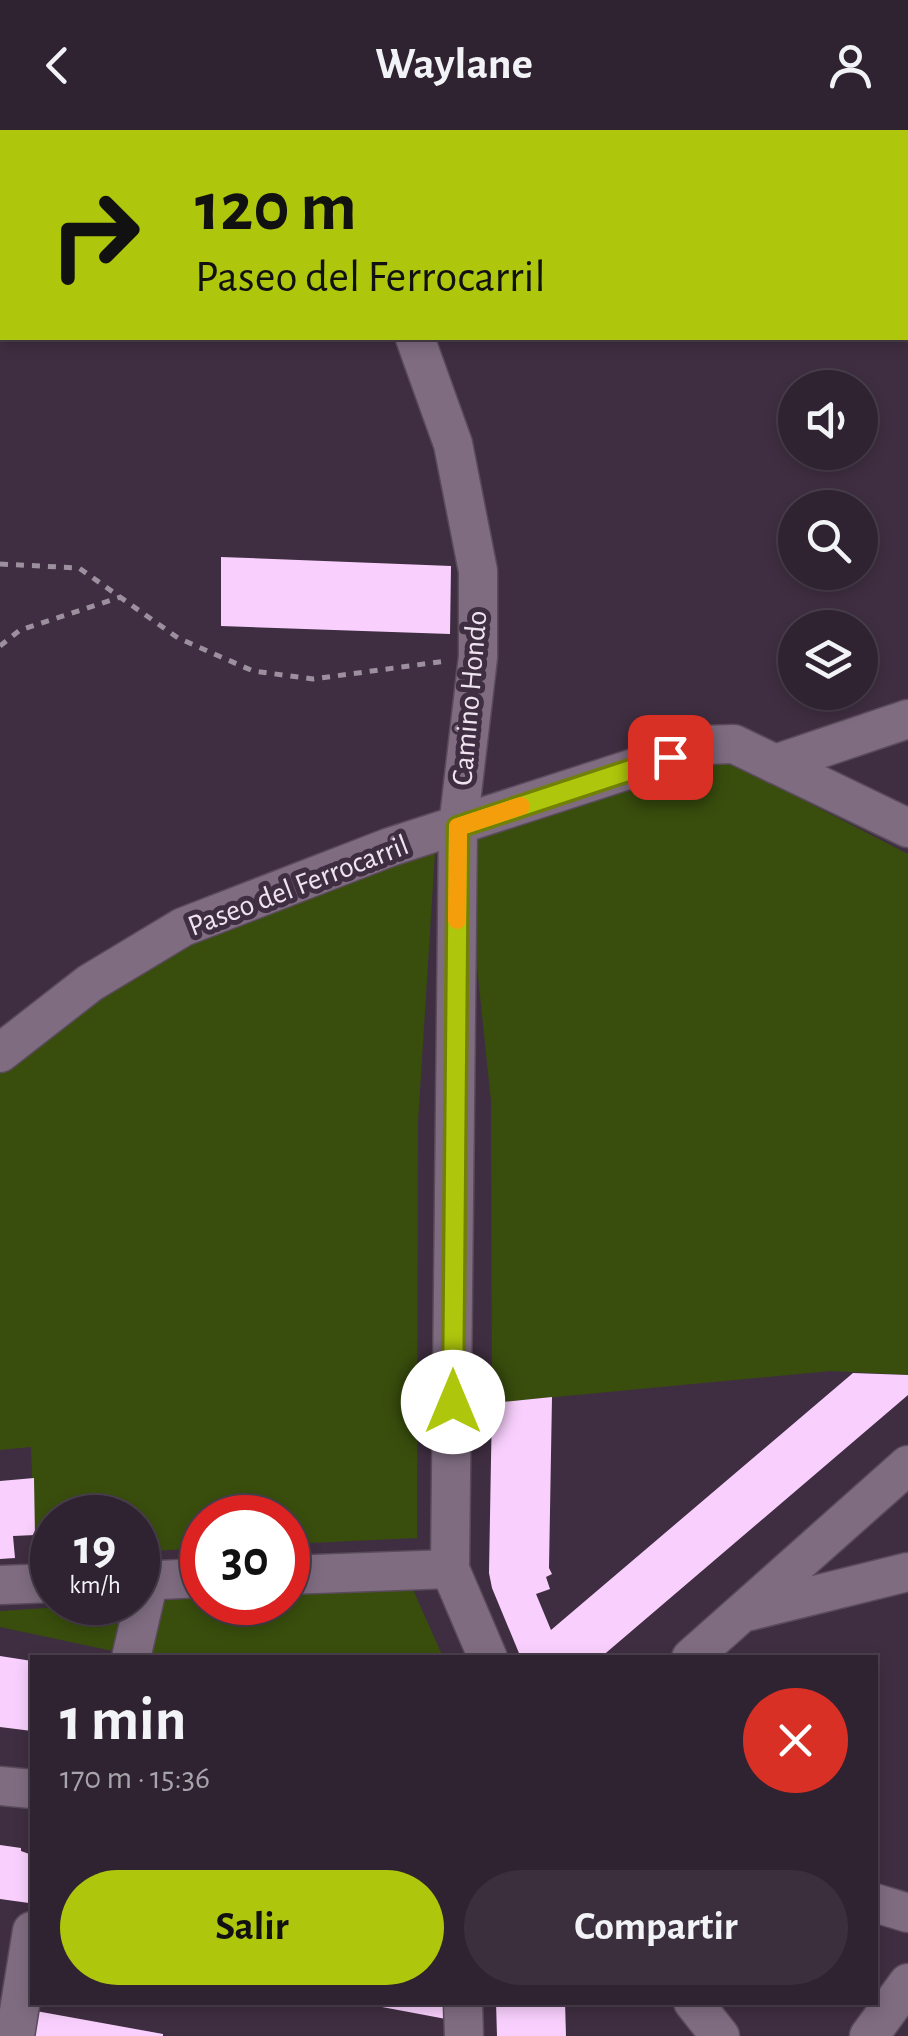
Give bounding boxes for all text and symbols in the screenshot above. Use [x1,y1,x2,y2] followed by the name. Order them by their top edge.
[30,38,85,93] icon: back
[823,38,878,93] icon: person
[375,42,533,87] text: Waylane
[30,170,160,300] icon: right
[195,173,357,243] text: 120 m
[195,255,546,300] text: Paseo del Ferrocarril
[778,370,878,710] map controls
[778,370,878,470] button: sound
[778,490,878,590] button: search
[447,609,493,787] street label: Camino Hondo
[778,610,878,710] button: layers
[628,715,713,800] pin
[643,730,698,785] icon: arrive
[184,830,413,942] street label: Paseo del Ferrocarril
[401,1350,505,1454] position arrow
[180,1495,310,1625] speed limit sign: 30
[74,1523,116,1573] text: 19
[69,1573,121,1598] text: km/h
[743,1688,848,1793] button: close
[60,1691,186,1751] text: 1 min
[60,1762,210,1794] text: 170 m · 15:36
[60,1870,444,1985] button: Salir
[464,1870,848,1985] button: Compartir

